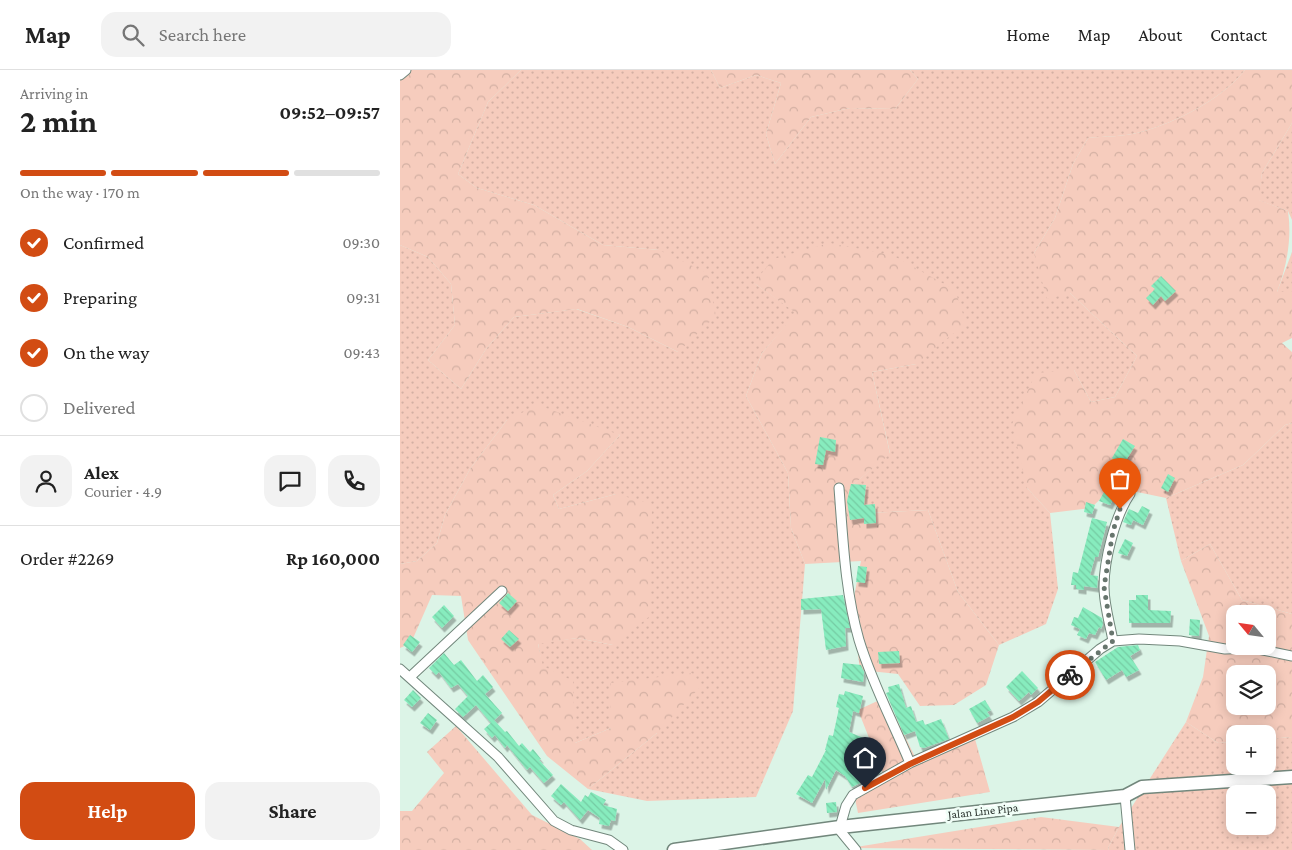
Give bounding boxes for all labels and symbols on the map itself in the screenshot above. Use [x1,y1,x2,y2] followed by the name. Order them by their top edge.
[1099,458,1141,509] pin
[1226,605,1276,655] north arrow
[1045,650,1095,700] courier
[844,737,886,788] pin
[946,800,1019,822] street label: Jalan Line Pipa

